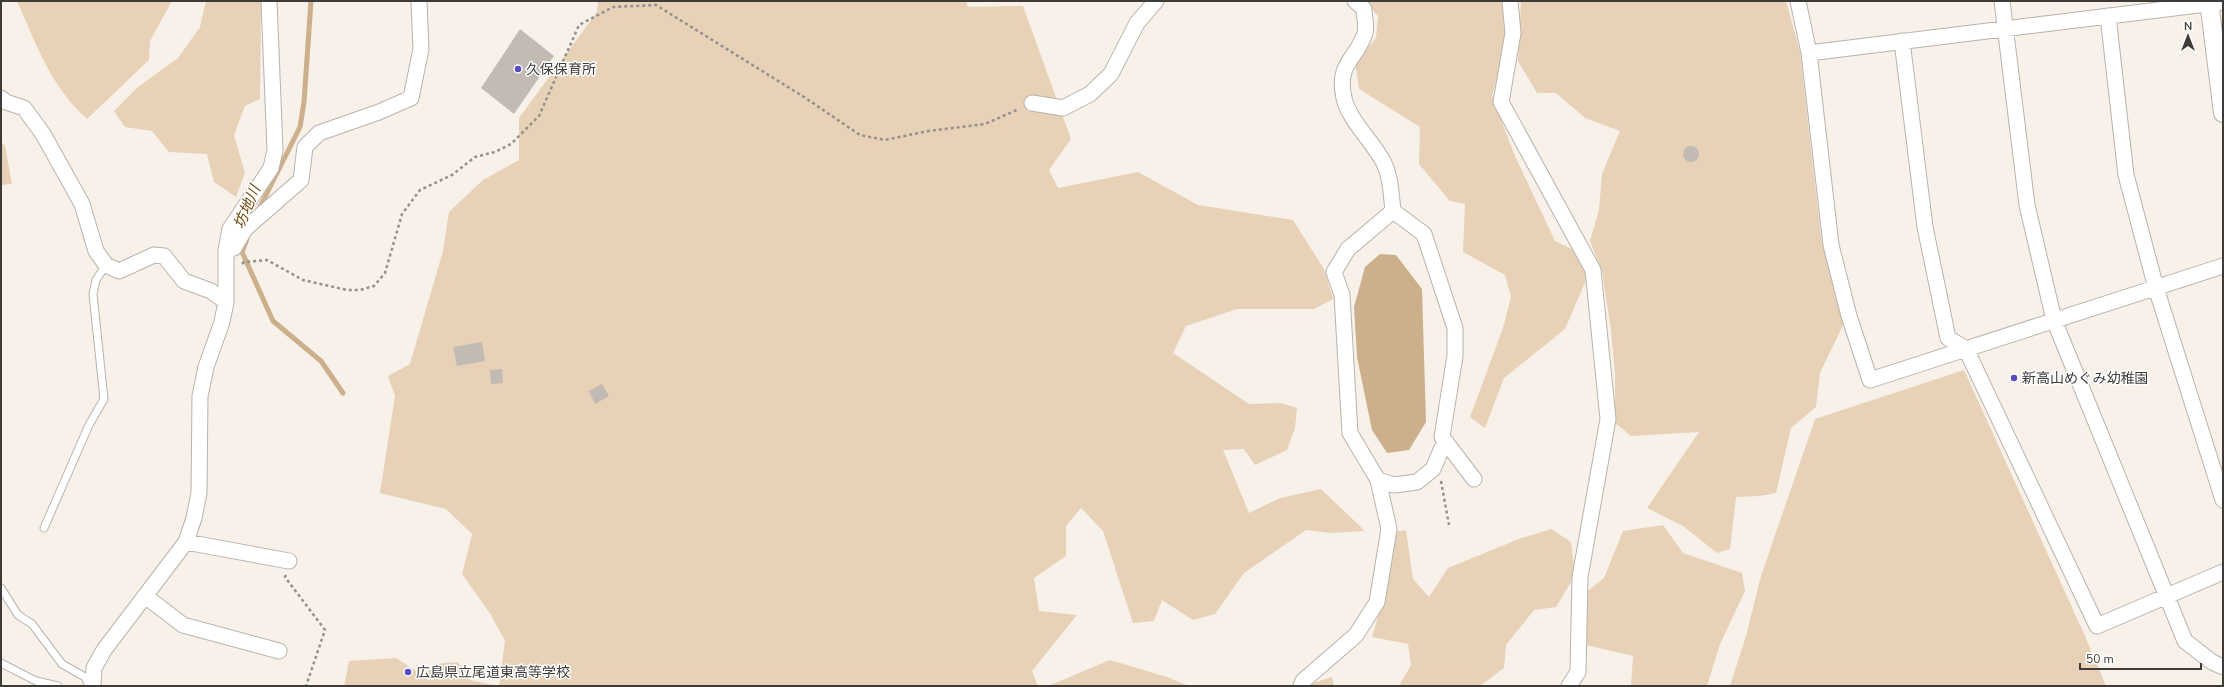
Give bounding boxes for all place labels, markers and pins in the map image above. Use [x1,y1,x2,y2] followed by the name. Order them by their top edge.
[526,60,596,79] place label: 久保保育所
[513,64,523,74] marker: 久保保育所
[2022,369,2148,388] place label: 新高山めぐみ幼稚園
[2009,373,2019,383] marker: 新高山めぐみ幼稚園
[416,663,570,682] place label: 広島県立尾道東高等学校
[403,667,413,677] marker: 広島県立尾道東高等学校

